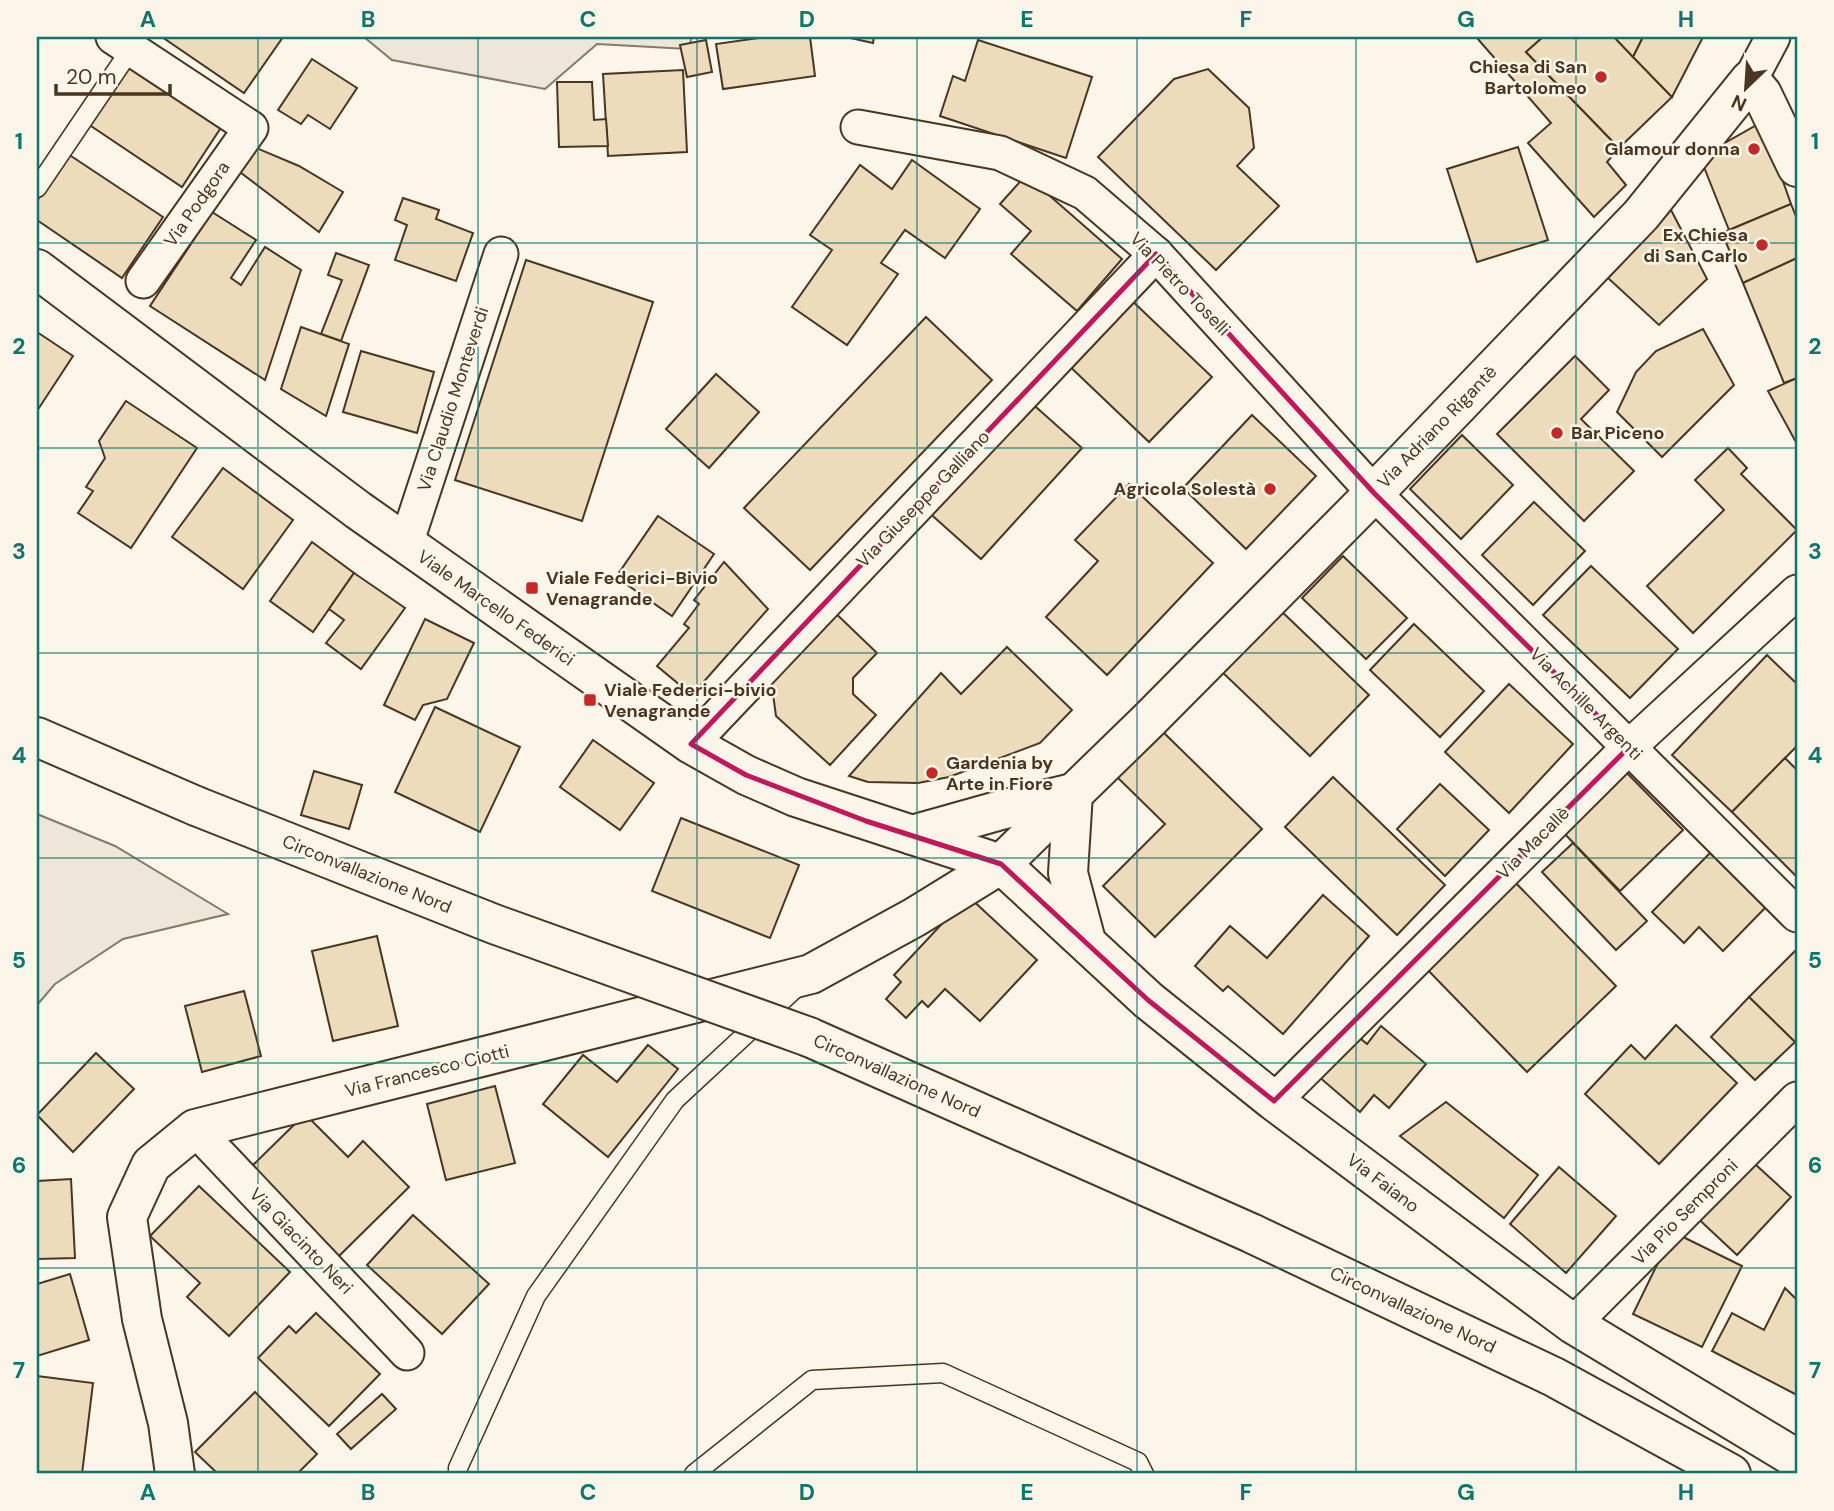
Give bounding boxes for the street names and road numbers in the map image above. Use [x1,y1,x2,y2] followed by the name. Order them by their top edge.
[159,156,235,252] street label: Via Podgora
[1124,227,1236,341] street label: Via Pietro Toselli
[412,303,494,495] street label: Via Claudio Monteverdi
[1372,360,1502,494] street label: Via Adriano Rigantè
[851,425,995,573] street label: Via Giuseppe Galliano
[413,545,579,671] street label: Viale Marcello Federici
[1524,642,1648,766] street label: Via Achille Argenti
[1491,801,1575,885] street label: Via Macallè
[279,829,455,919] street label: Circonvallazione Nord
[810,1028,984,1124] street label: Circonvallazione Nord
[342,1039,512,1103] street label: Via Francesco Ciotti
[1342,1148,1424,1218] street label: Via Faiano
[1627,1154,1743,1270] street label: Via Pio Semproni
[244,1182,358,1300] street label: Via Giacinto Neri
[1326,1261,1500,1359] street label: Circonvallazione Nord

